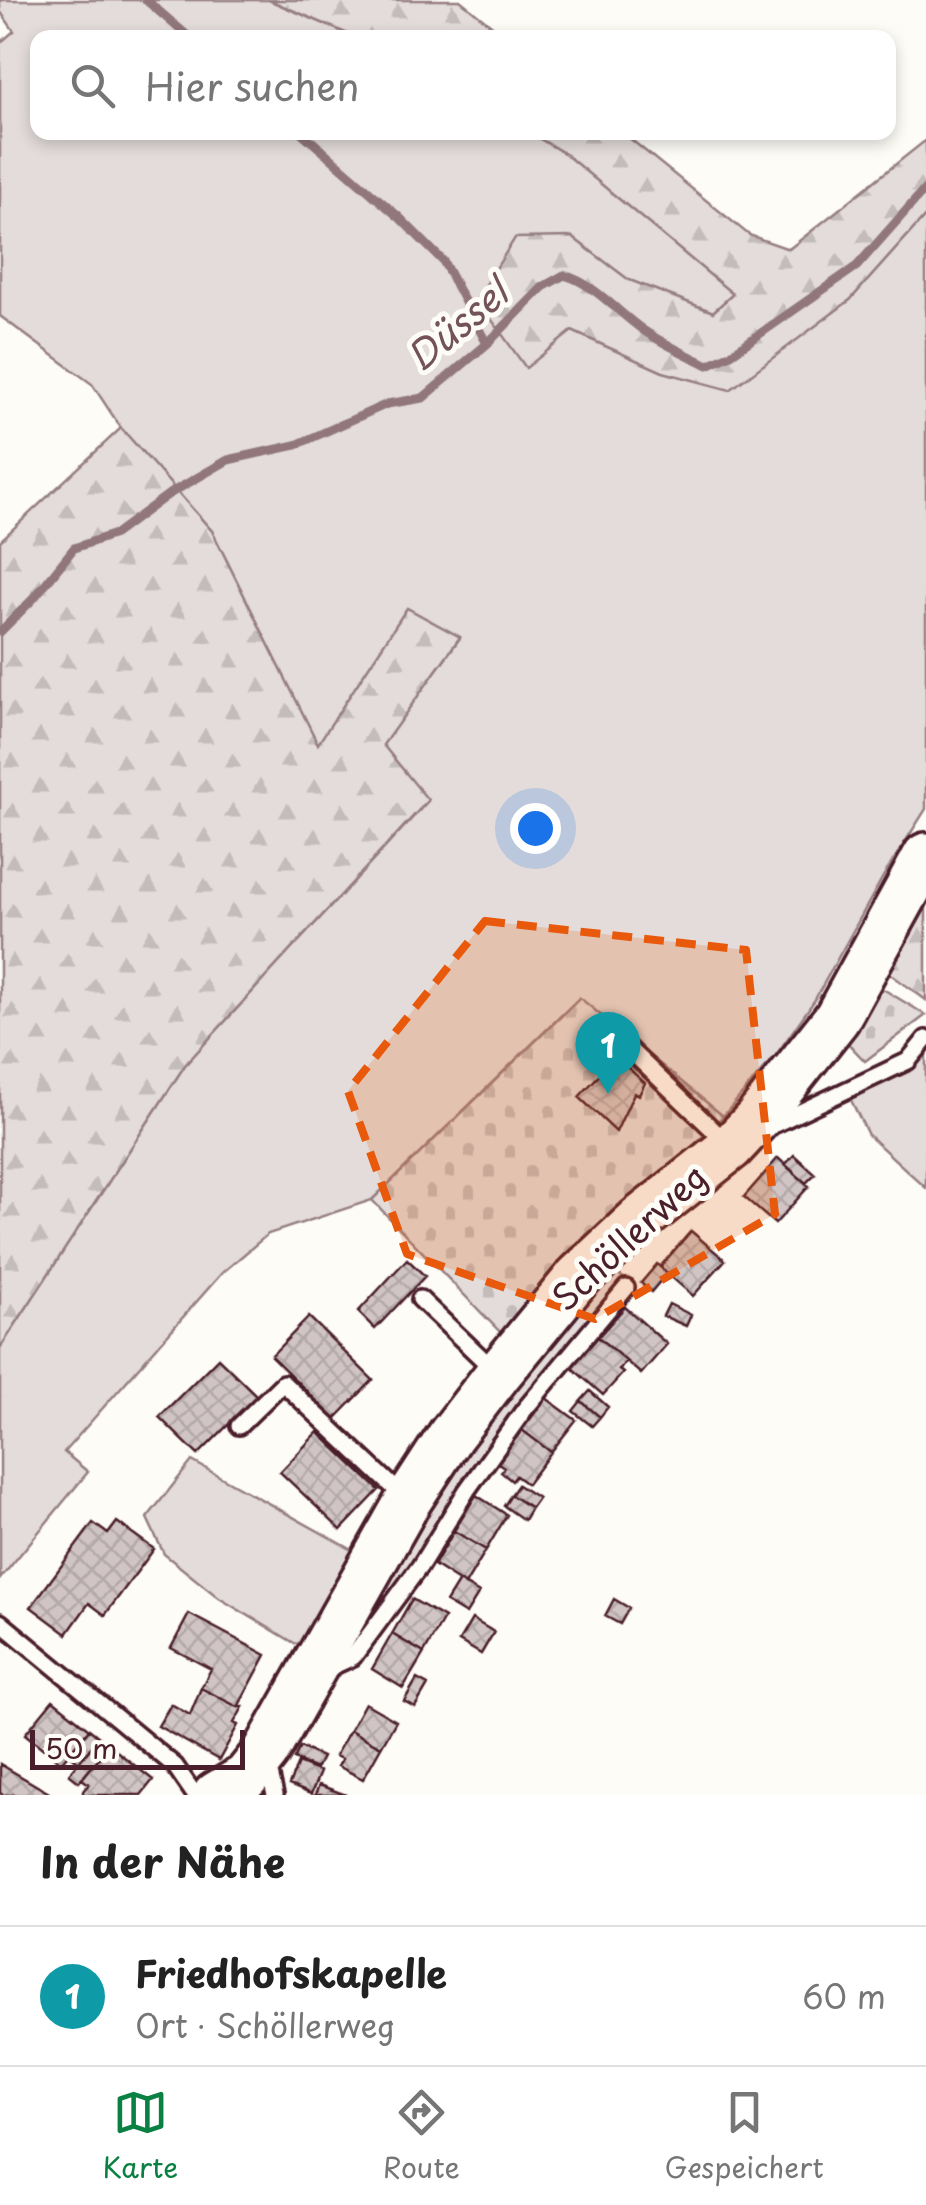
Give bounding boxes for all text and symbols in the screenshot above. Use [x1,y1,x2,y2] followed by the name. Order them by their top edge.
[30,30,896,140] search box
[145,57,359,114] text: Hier suchen
[65,58,120,113] icon: search
[393,261,524,384] water label: Düssel
[510,803,561,854] your location
[576,1012,640,1094] pin: 1
[539,1150,718,1322] street label: Schöllerweg
[30,1725,245,1770] scale bar
[45,1726,118,1769] text: 50 m
[40,1829,285,1892] text: In der Nähe
[135,1944,447,2001] text: Friedhofskapelle
[65,1972,80,2020] text: 1
[802,1972,886,2020] text: 60 m
[135,2001,395,2049] text: Ort · Schöllerweg
[102,2085,178,2188] tab: Karte
[383,2085,460,2188] tab: Route
[664,2085,824,2188] tab: Gespeichert

